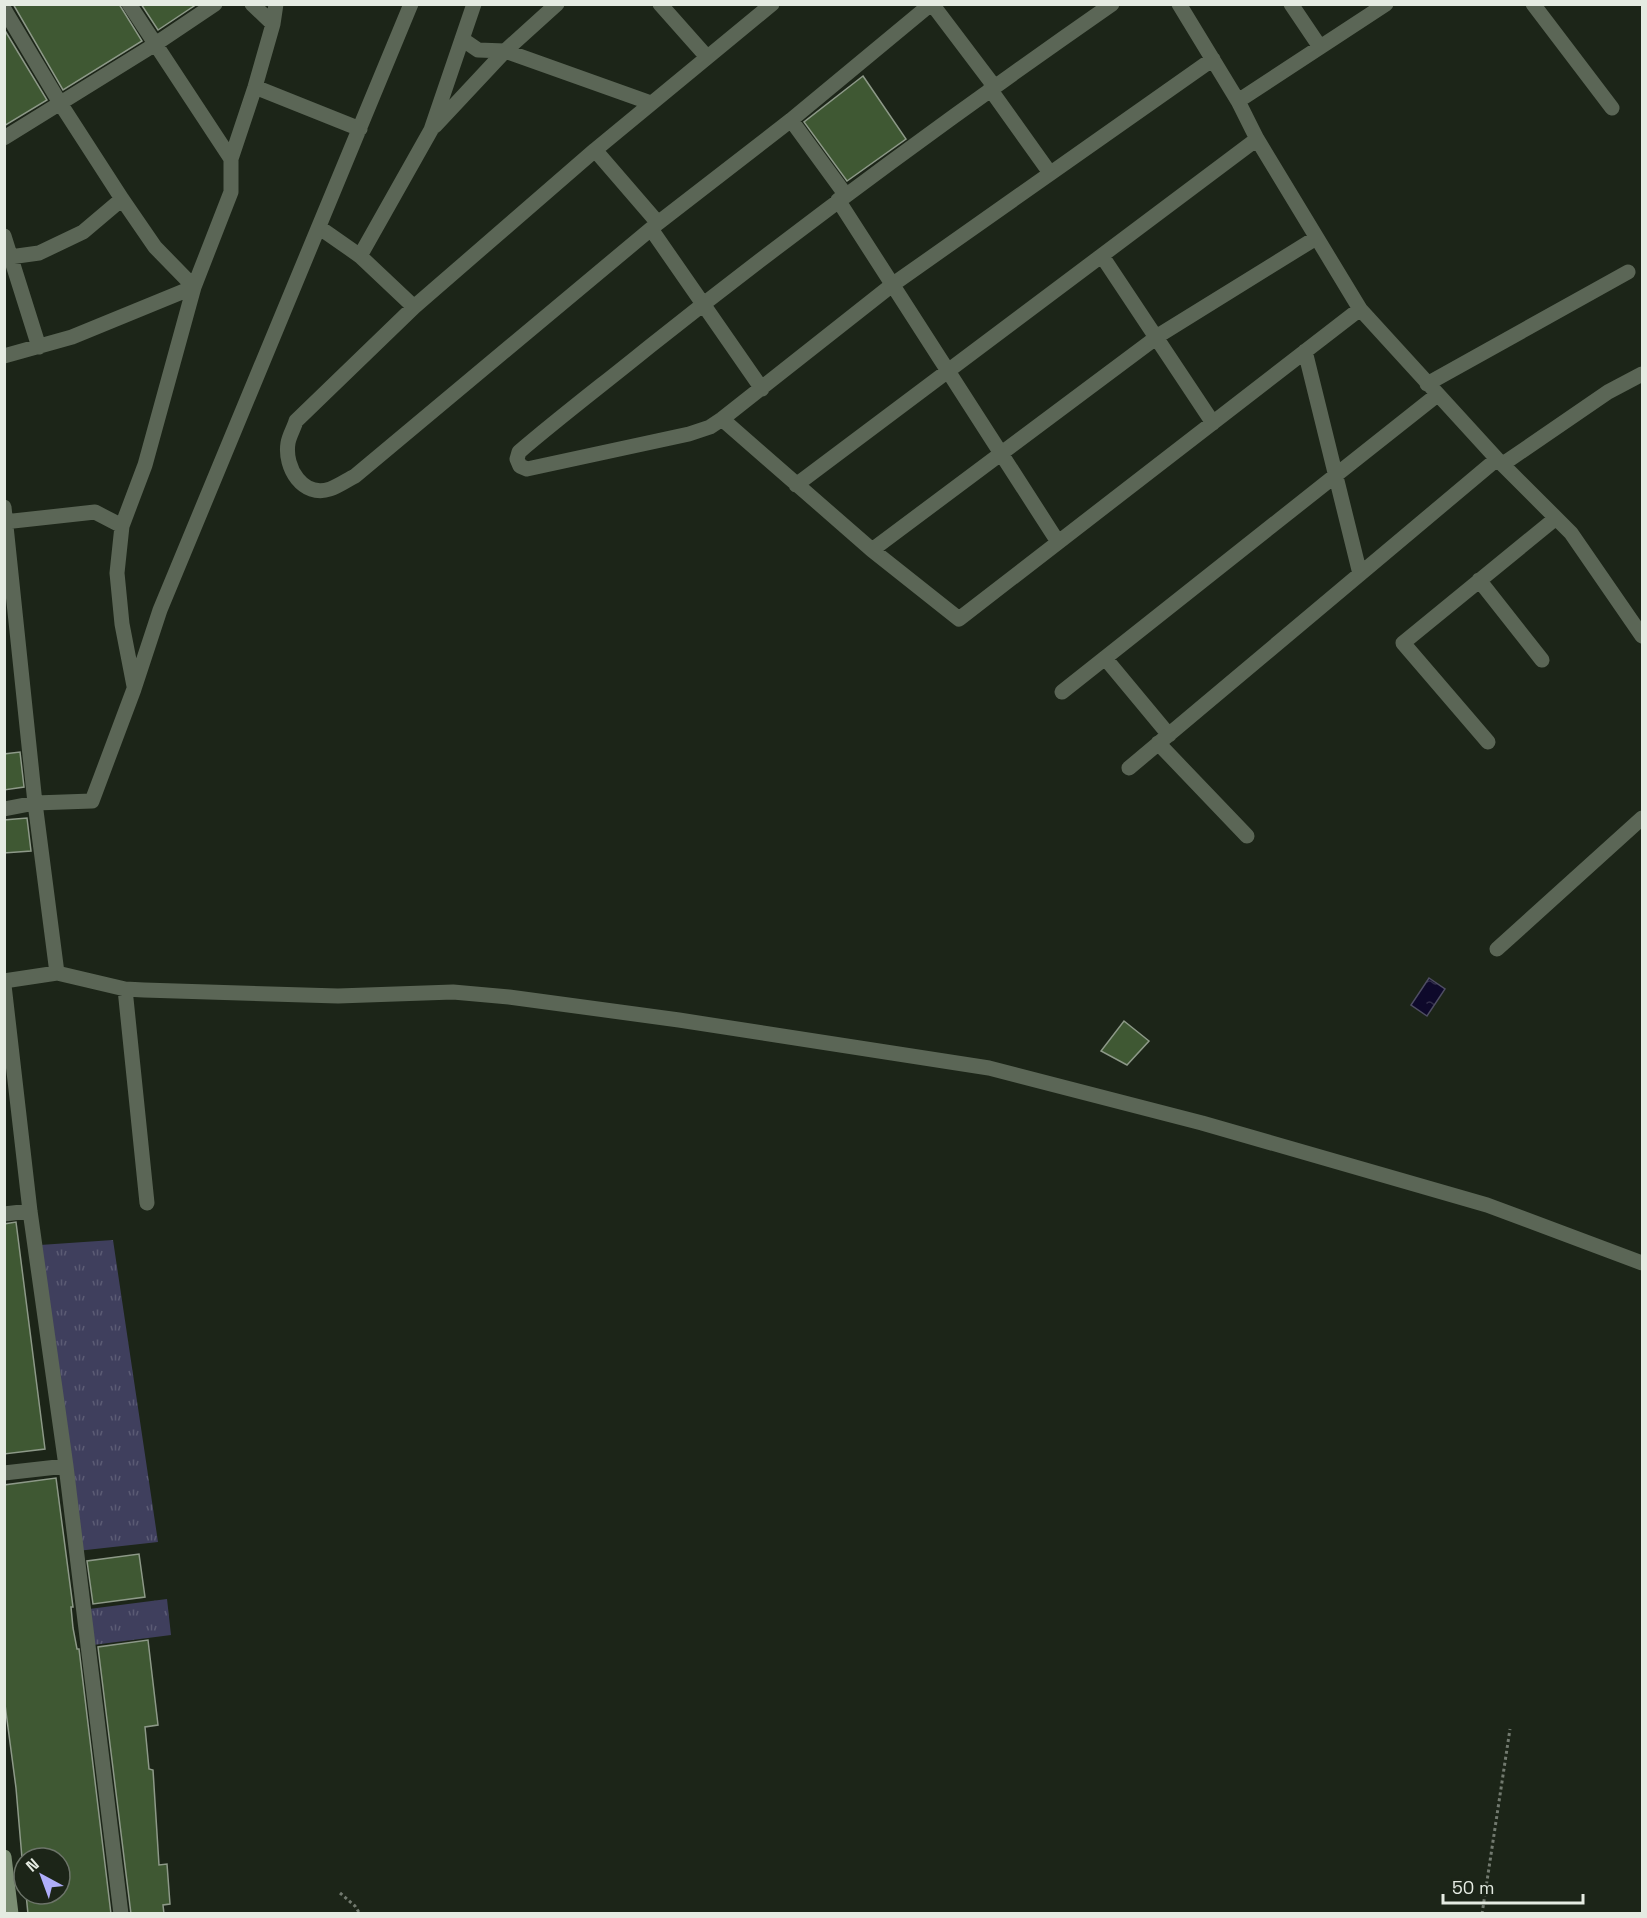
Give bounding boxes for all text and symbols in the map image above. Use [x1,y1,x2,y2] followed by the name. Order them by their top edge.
[12,1846,72,1906] north arrow
[22,1854,43,1877] text: N
[1443,1867,1582,1905] scale bar
[1452,1876,1494,1899] text: 50 m

